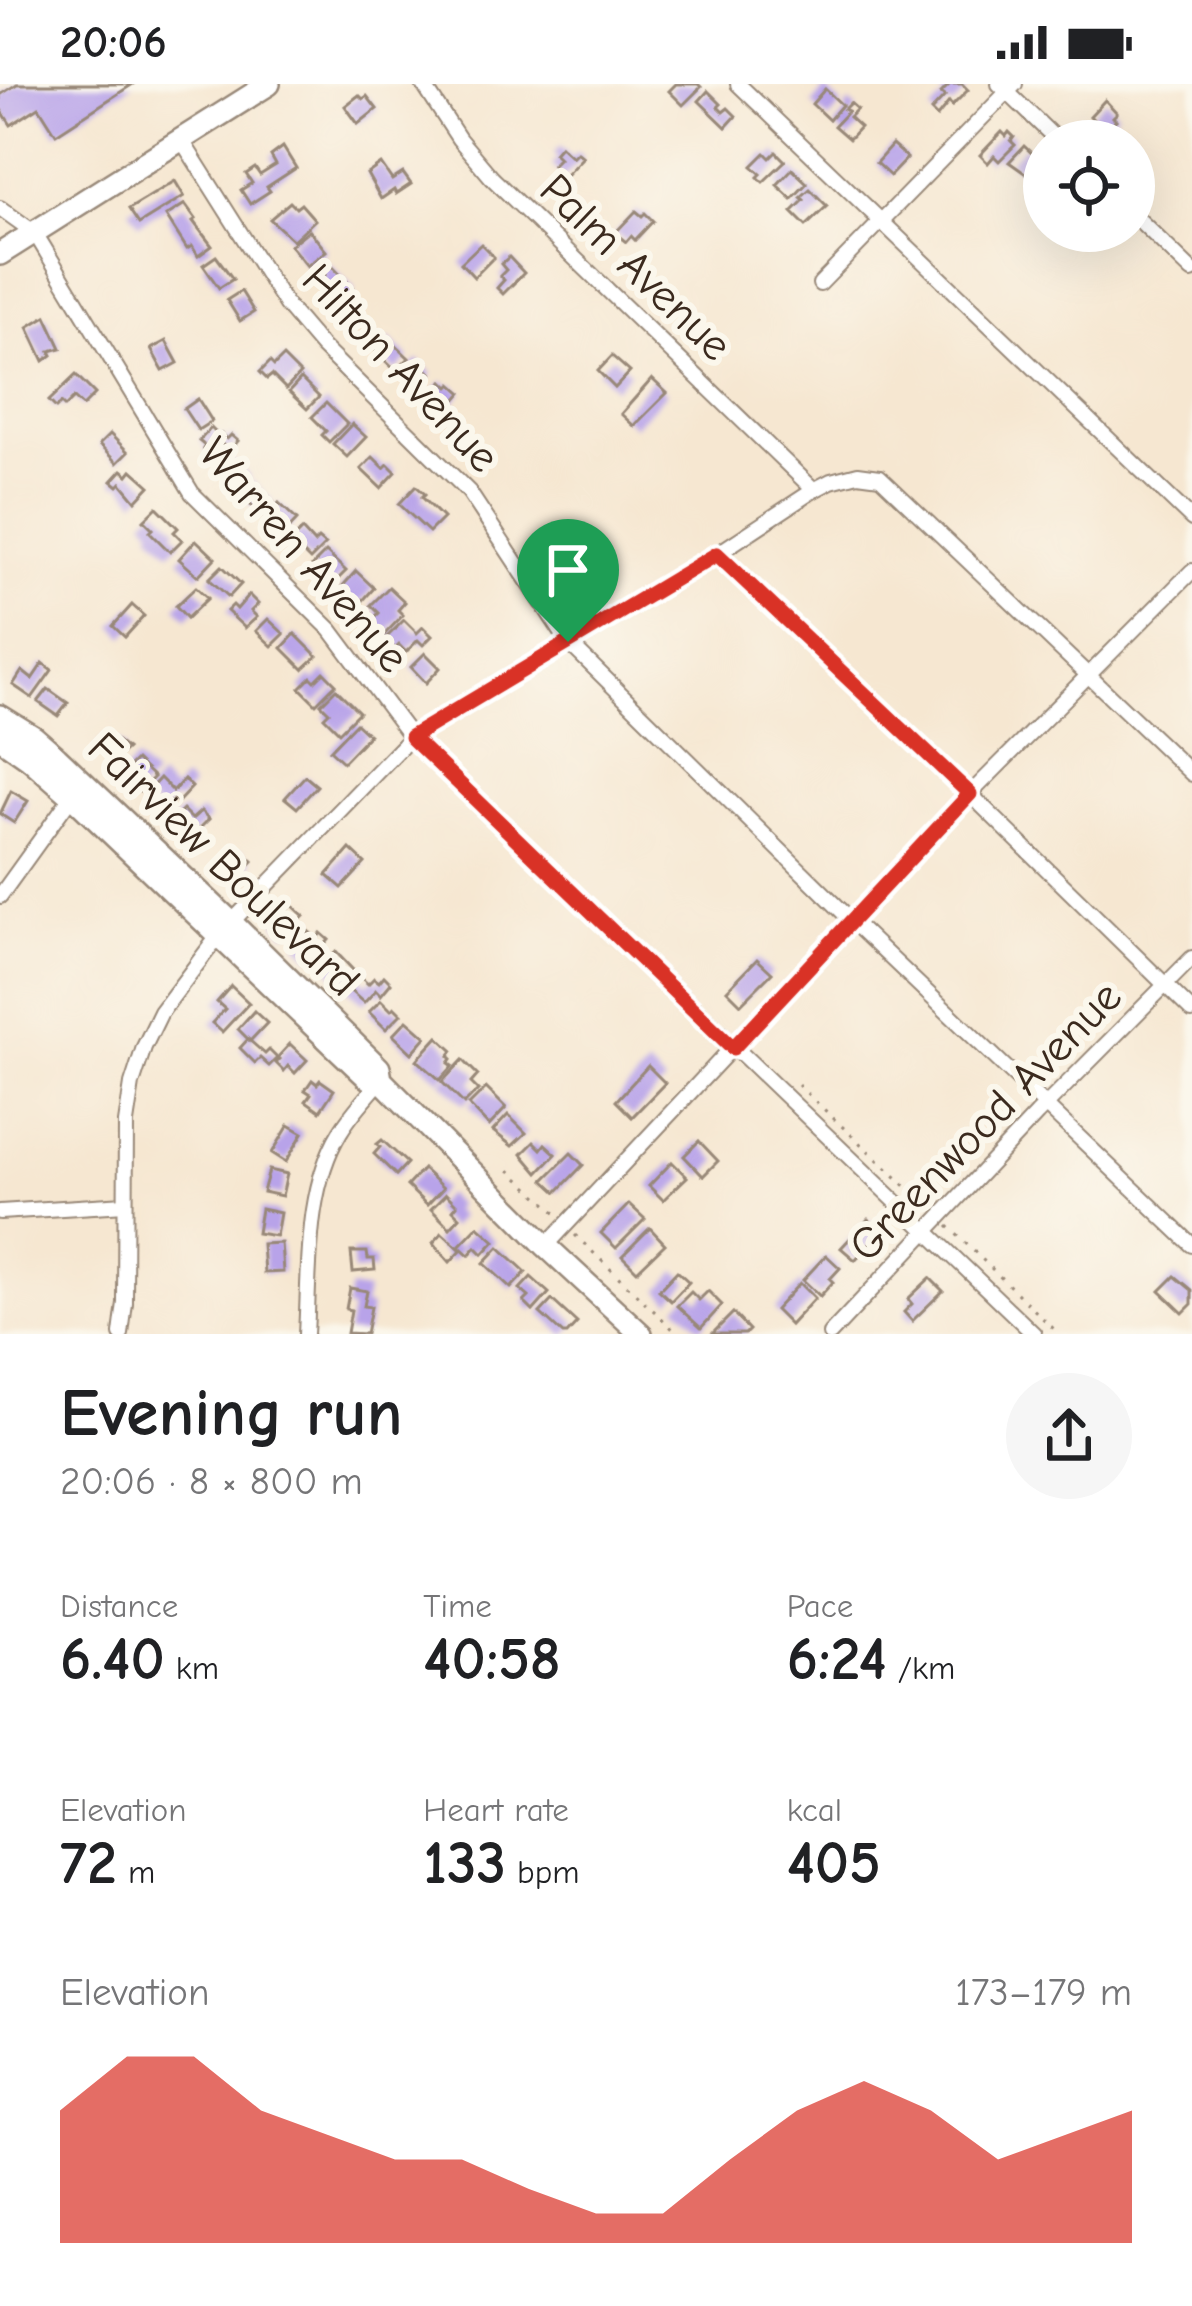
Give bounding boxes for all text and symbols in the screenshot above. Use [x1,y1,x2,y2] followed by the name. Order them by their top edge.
[60,16,167,68] text: 20:06
[1023,120,1155,252] map controls
[1023,120,1155,252] button: locate
[530,163,742,371] street label: Palm Avenue
[292,253,510,483] street label: Hilton Avenue
[188,427,420,683] street label: Warren Avenue
[517,519,619,642] pin
[535,537,601,603] icon: arrive
[78,721,370,1007] street label: Fairview Boulevard
[838,970,1132,1272] street label: Greenwood Avenue
[1006,1373,1132,1499] button: share
[60,1376,402,1452] text: Evening run
[60,1459,363,1504] text: 20:06 · 8 × 800 m
[60,1587,178,1625] text: Distance
[423,1587,492,1625] text: Time
[787,1587,853,1625] text: Pace
[60,1625,165,1694] text: 6.40
[423,1625,561,1694] text: 40:58
[787,1625,887,1694] text: 6:24
[165,1649,219,1687] text: km
[887,1649,955,1687] text: /km
[60,1791,186,1829] text: Elevation
[423,1791,569,1829] text: Heart rate
[787,1791,842,1829] text: kcal
[60,1829,117,1898] text: 72
[423,1829,506,1898] text: 133
[787,1829,881,1898] text: 405
[117,1853,155,1891] text: m
[506,1853,580,1891] text: bpm
[60,1970,209,2015] text: Elevation
[955,1970,1132,2015] text: 173–179 m

